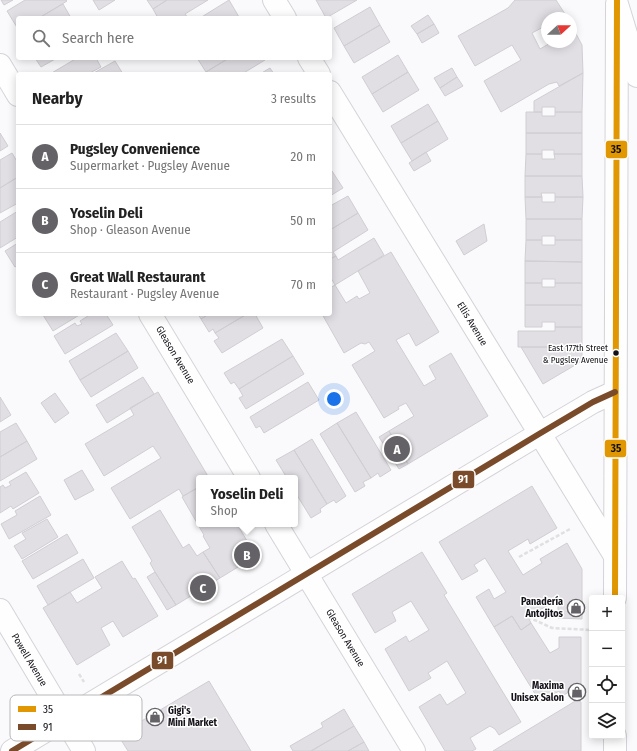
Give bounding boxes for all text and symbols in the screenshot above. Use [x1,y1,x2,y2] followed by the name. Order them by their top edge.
[541,12,577,48] north arrow
[16,16,332,60] search box
[30,27,52,49] icon: search
[62,29,134,47] text: Search here
[32,88,83,109] text: Nearby
[271,91,316,106] text: 3 results
[70,140,200,158] text: Pugsley Convenience
[605,140,628,159] line badge: 35
[610,143,622,156] text: 35
[41,149,49,164] text: A
[290,149,316,164] text: 20 m
[70,158,230,173] text: Supermarket · Pugsley Avenue
[70,204,143,222] text: Yoselin Deli
[41,213,49,228] text: B
[290,213,316,228] text: 50 m
[70,222,191,237] text: Shop · Gleason Avenue
[70,268,205,286] text: Great Wall Restaurant
[42,277,48,292] text: C
[291,277,316,292] text: 70 m
[70,286,219,301] text: Restaurant · Pugsley Avenue
[454,300,490,348] street label: Ellis Avenue
[153,324,197,386] street label: Gleason Avenue
[543,343,609,365] place label: East 177th Street & Pugsley Avenue
[611,348,621,358] marker: East 177th Street & Pugsley Avenue
[324,389,344,409] your location
[384,434,410,464] pin: A
[604,439,627,458] line badge: 35
[610,442,622,455] text: 35
[452,470,475,489] line badge: 91
[458,473,468,486] text: 91
[196,475,298,527] popup
[211,485,283,503] text: Yoselin Deli
[211,503,238,518] text: Shop
[234,540,260,570] pin: B
[190,573,216,603] pin: C
[521,595,564,620] place label: Panadería Antojitos
[589,595,625,739] map controls
[589,595,625,631] button: +
[566,598,586,618] shop icon: Panadería Antojitos
[323,607,367,669] street label: Gleason Avenue
[9,631,49,689] street label: Powell Avenue
[589,631,625,667] button: −
[151,651,174,670] line badge: 91
[157,654,167,667] text: 91
[589,667,625,703] button: locate
[511,680,564,704] place label: Maxima Unisex Salon
[567,682,587,702] shop icon: Maxima Unisex Salon
[10,695,142,741] legend
[43,703,53,716] text: 35
[589,703,625,739] button: layers
[168,705,218,729] place label: Gigi's Mini Market
[145,707,165,727] shop icon: Gigi's Mini Market
[43,721,52,734] text: 91

